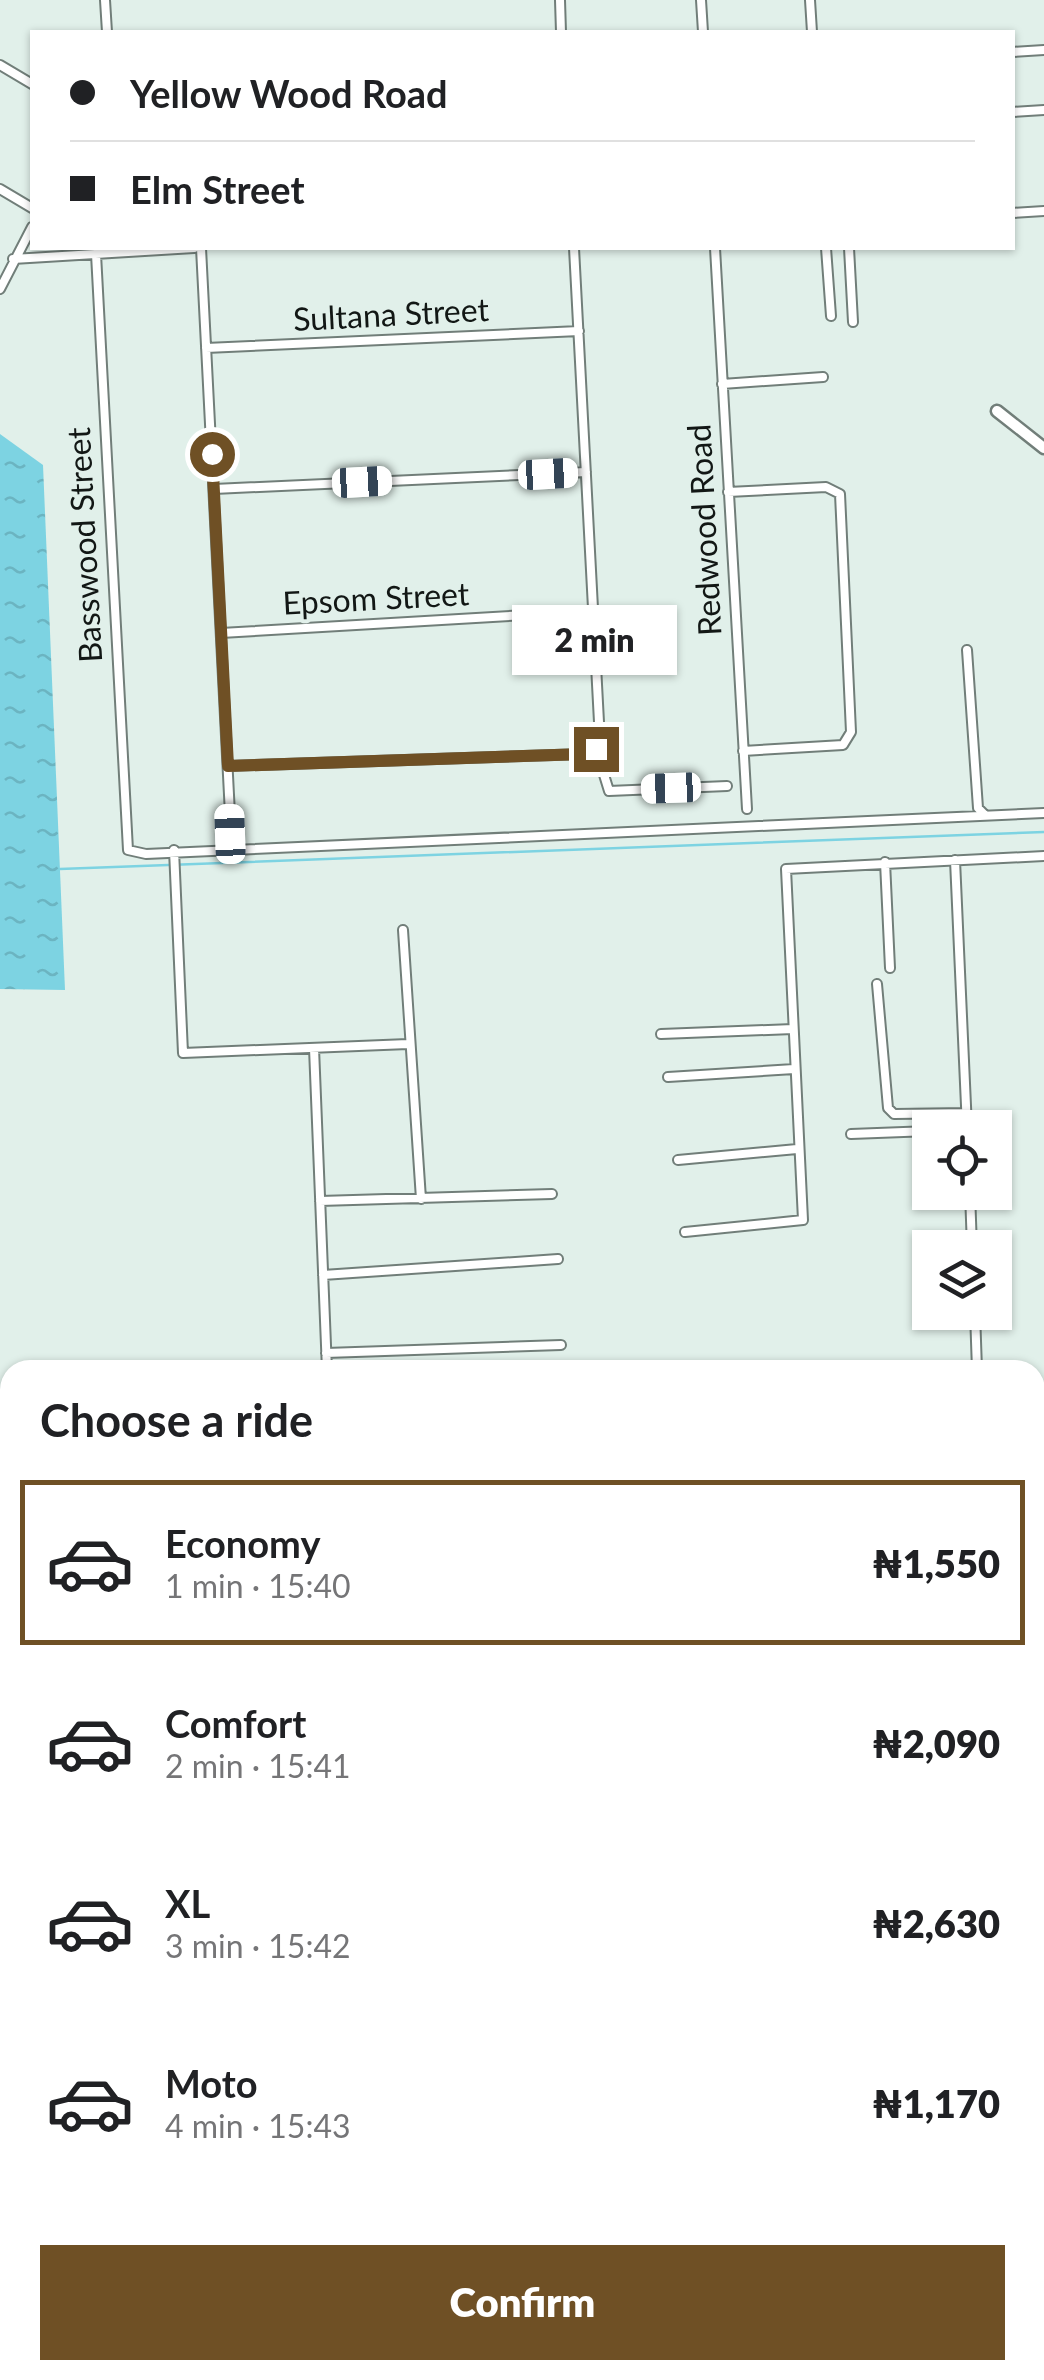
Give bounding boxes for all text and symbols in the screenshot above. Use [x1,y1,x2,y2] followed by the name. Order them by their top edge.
[130,70,448,116] text: Yellow Wood Road
[130,166,305,212] text: Elm Street
[292,289,490,338] street label: Sultana Street
[678,423,729,637] street label: Redwood Road
[58,426,109,664] street label: Basswood Street
[190,432,235,477] route start
[517,457,579,491] car
[331,465,393,499] car
[282,573,471,622] street label: Epsom Street
[514,604,678,674] callout: 2 min
[555,620,634,659] text: 2 min
[574,727,619,772] route end
[640,772,702,804] car
[214,803,246,865] car
[912,1110,1012,1330] map controls
[912,1110,1012,1210] button: locate
[912,1230,1012,1330] button: layers
[40,1393,313,1447] text: Choose a ride
[45,1518,135,1608] icon: car
[165,1520,320,1566] text: Economy
[872,1540,1000,1586] text: ₦1,550
[165,1566,351,1605] text: 1 min · 15:40
[45,1698,135,1788] icon: car
[165,1700,306,1746] text: Comfort
[872,1720,1000,1766] text: ₦2,090
[165,1746,351,1785] text: 2 min · 15:41
[45,1878,135,1968] icon: car
[165,1880,210,1926] text: XL
[872,1900,1000,1946] text: ₦2,630
[165,1926,351,1965] text: 3 min · 15:42
[45,2058,135,2148] icon: car
[165,2060,258,2106] text: Moto
[872,2080,1000,2126] text: ₦1,170
[165,2106,351,2145] text: 4 min · 15:43
[40,2245,1005,2360] button: Confirm

